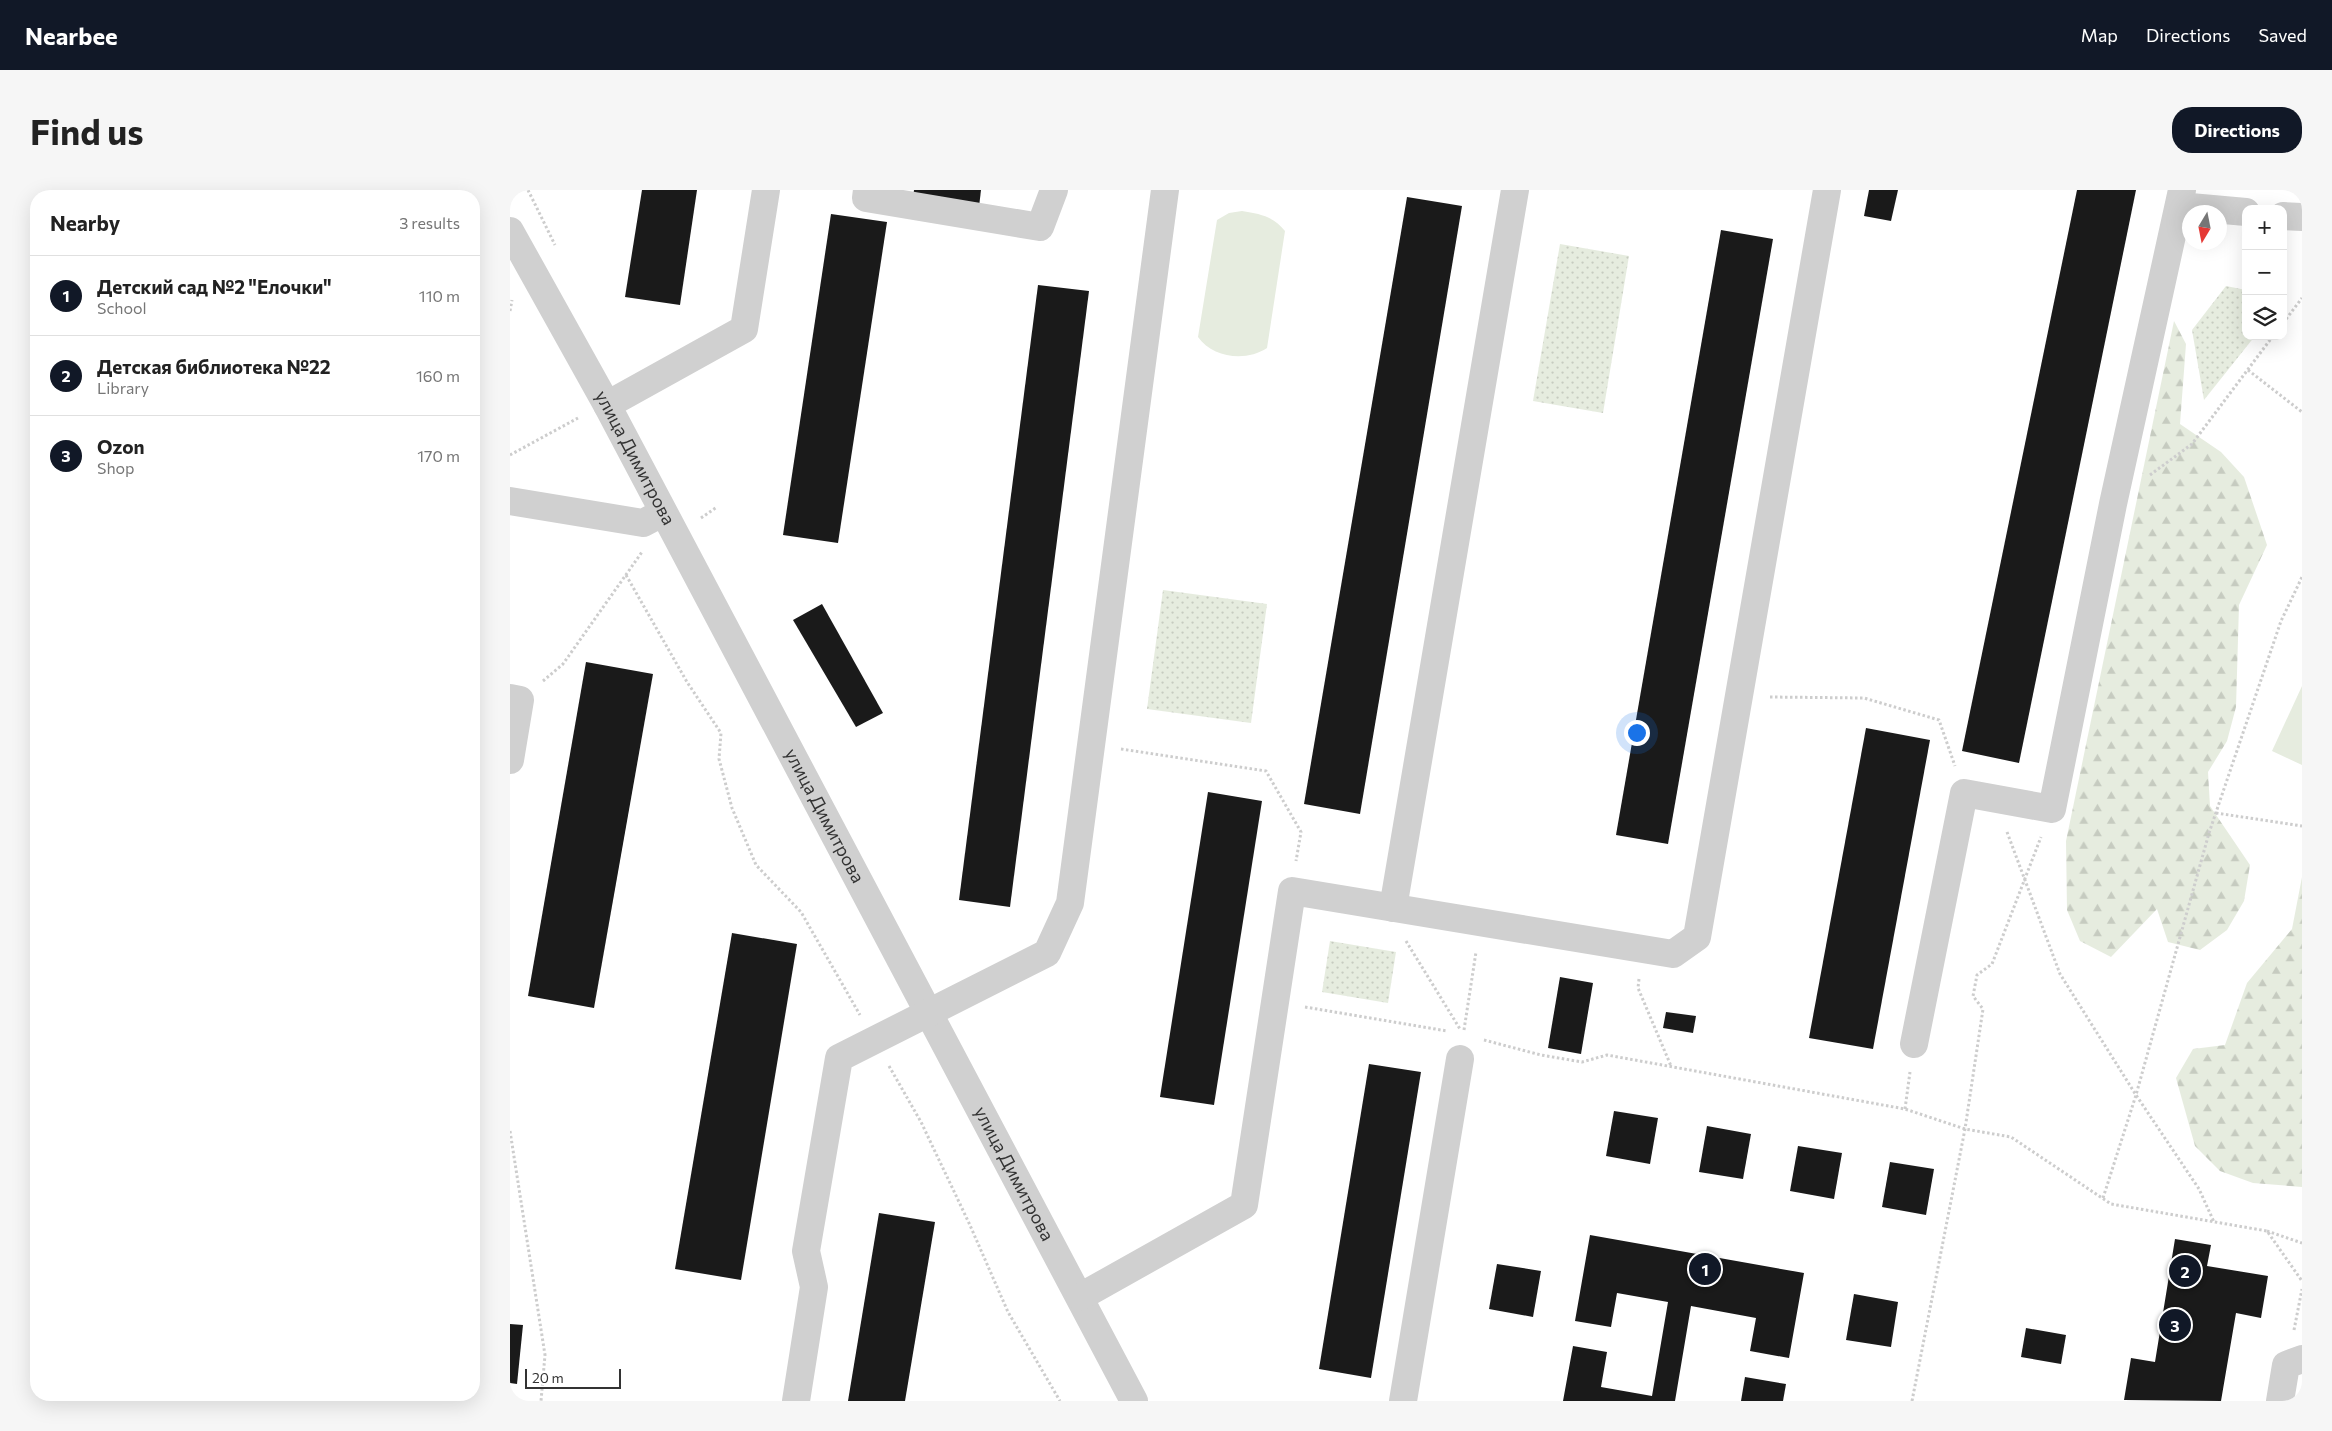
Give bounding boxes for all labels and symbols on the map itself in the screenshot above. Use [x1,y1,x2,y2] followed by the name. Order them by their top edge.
[2182,205,2227,250] north arrow
[591,386,680,528] street label: улица Димитрова
[1624,720,1650,746] your location
[781,744,870,886] street label: улица Димитрова
[970,1102,1059,1244] street label: улица Димитрова
[1689,1250,1721,1288] pin: 1
[2169,1252,2201,1290] pin: 2
[2159,1306,2191,1344] pin: 3
[525,1366,621,1389] scale bar

